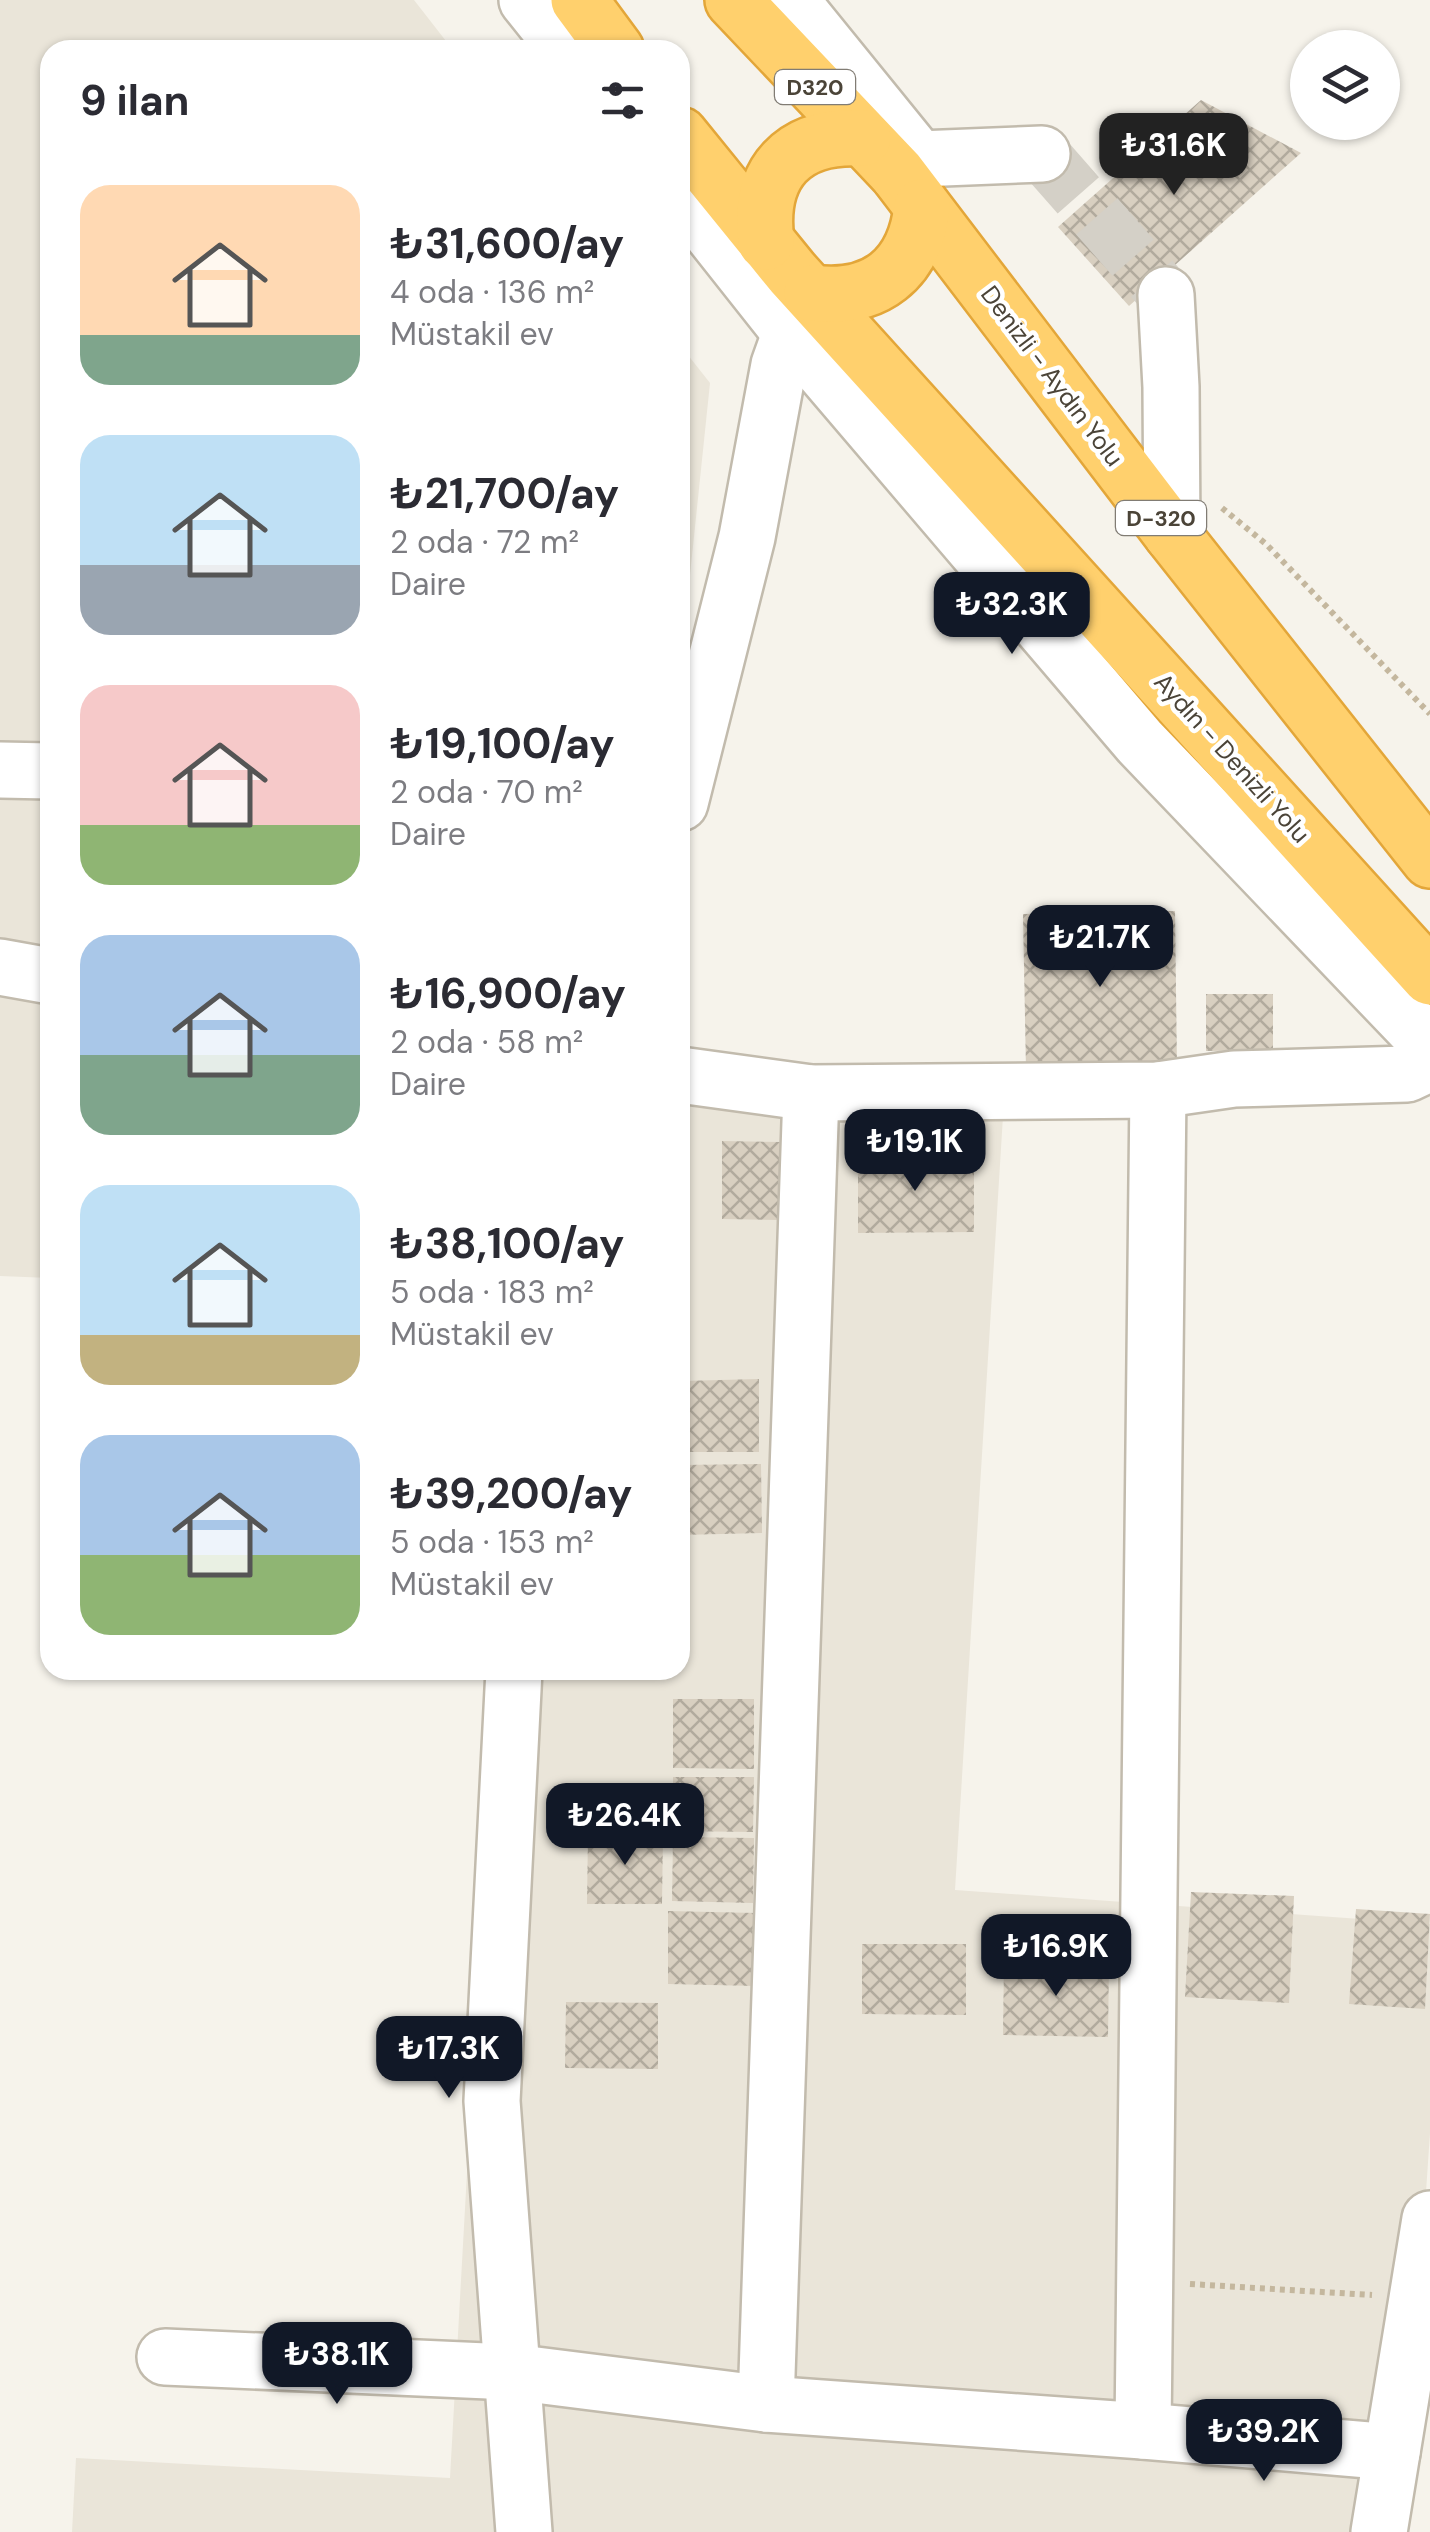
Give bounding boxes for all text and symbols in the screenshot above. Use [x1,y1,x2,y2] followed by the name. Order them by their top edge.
[1290,30,1400,140] map controls
[1290,30,1400,140] button: layers
[775,70,855,104] road number: D320
[80,73,190,128] text: 9 ilan
[595,73,650,128] icon: filters
[1093,113,1255,198] pin: ₺31.6K
[1121,124,1227,166] text: ₺31.6K
[390,216,624,271] text: ₺31,600/ay
[160,225,280,345] icon: home
[390,271,594,313] text: 4 oda · 136 m²
[973,279,1131,473] street label: Denizli - Aydın Yolu
[390,313,554,355] text: Müstakil ev
[390,466,619,521] text: ₺21,700/ay
[160,475,280,595] icon: home
[1116,501,1206,535] road number: D-320
[390,521,579,563] text: 2 oda · 72 m²
[390,563,466,605] text: Daire
[931,572,1093,657] pin: ₺32.3K
[956,583,1068,625] text: ₺32.3K
[1147,666,1317,850] street label: Aydın - Denizli Yolu
[390,716,615,771] text: ₺19,100/ay
[160,725,280,845] icon: home
[390,771,583,813] text: 2 oda · 70 m²
[390,813,466,855] text: Daire
[1019,905,1181,990] pin: ₺21.7K
[1049,916,1151,958] text: ₺21.7K
[390,966,626,1021] text: ₺16,900/ay
[160,975,280,1095] icon: home
[390,1021,583,1063] text: 2 oda · 58 m²
[390,1063,466,1105] text: Daire
[834,1109,996,1194] pin: ₺19.1K
[867,1120,964,1162] text: ₺19.1K
[390,1216,624,1271] text: ₺38,100/ay
[160,1225,280,1345] icon: home
[390,1271,594,1313] text: 5 oda · 183 m²
[390,1313,554,1355] text: Müstakil ev
[390,1466,632,1521] text: ₺39,200/ay
[160,1475,280,1595] icon: home
[390,1521,594,1563] text: 5 oda · 153 m²
[390,1563,554,1605] text: Müstakil ev
[544,1783,706,1868] pin: ₺26.4K
[568,1794,682,1836] text: ₺26.4K
[975,1914,1137,1999] pin: ₺16.9K
[1003,1925,1109,1967] text: ₺16.9K
[368,2016,530,2101] pin: ₺17.3K
[398,2027,500,2069] text: ₺17.3K
[256,2322,418,2407] pin: ₺38.1K
[284,2333,390,2375] text: ₺38.1K
[1183,2399,1345,2484] pin: ₺39.2K
[1208,2410,1320,2452] text: ₺39.2K

